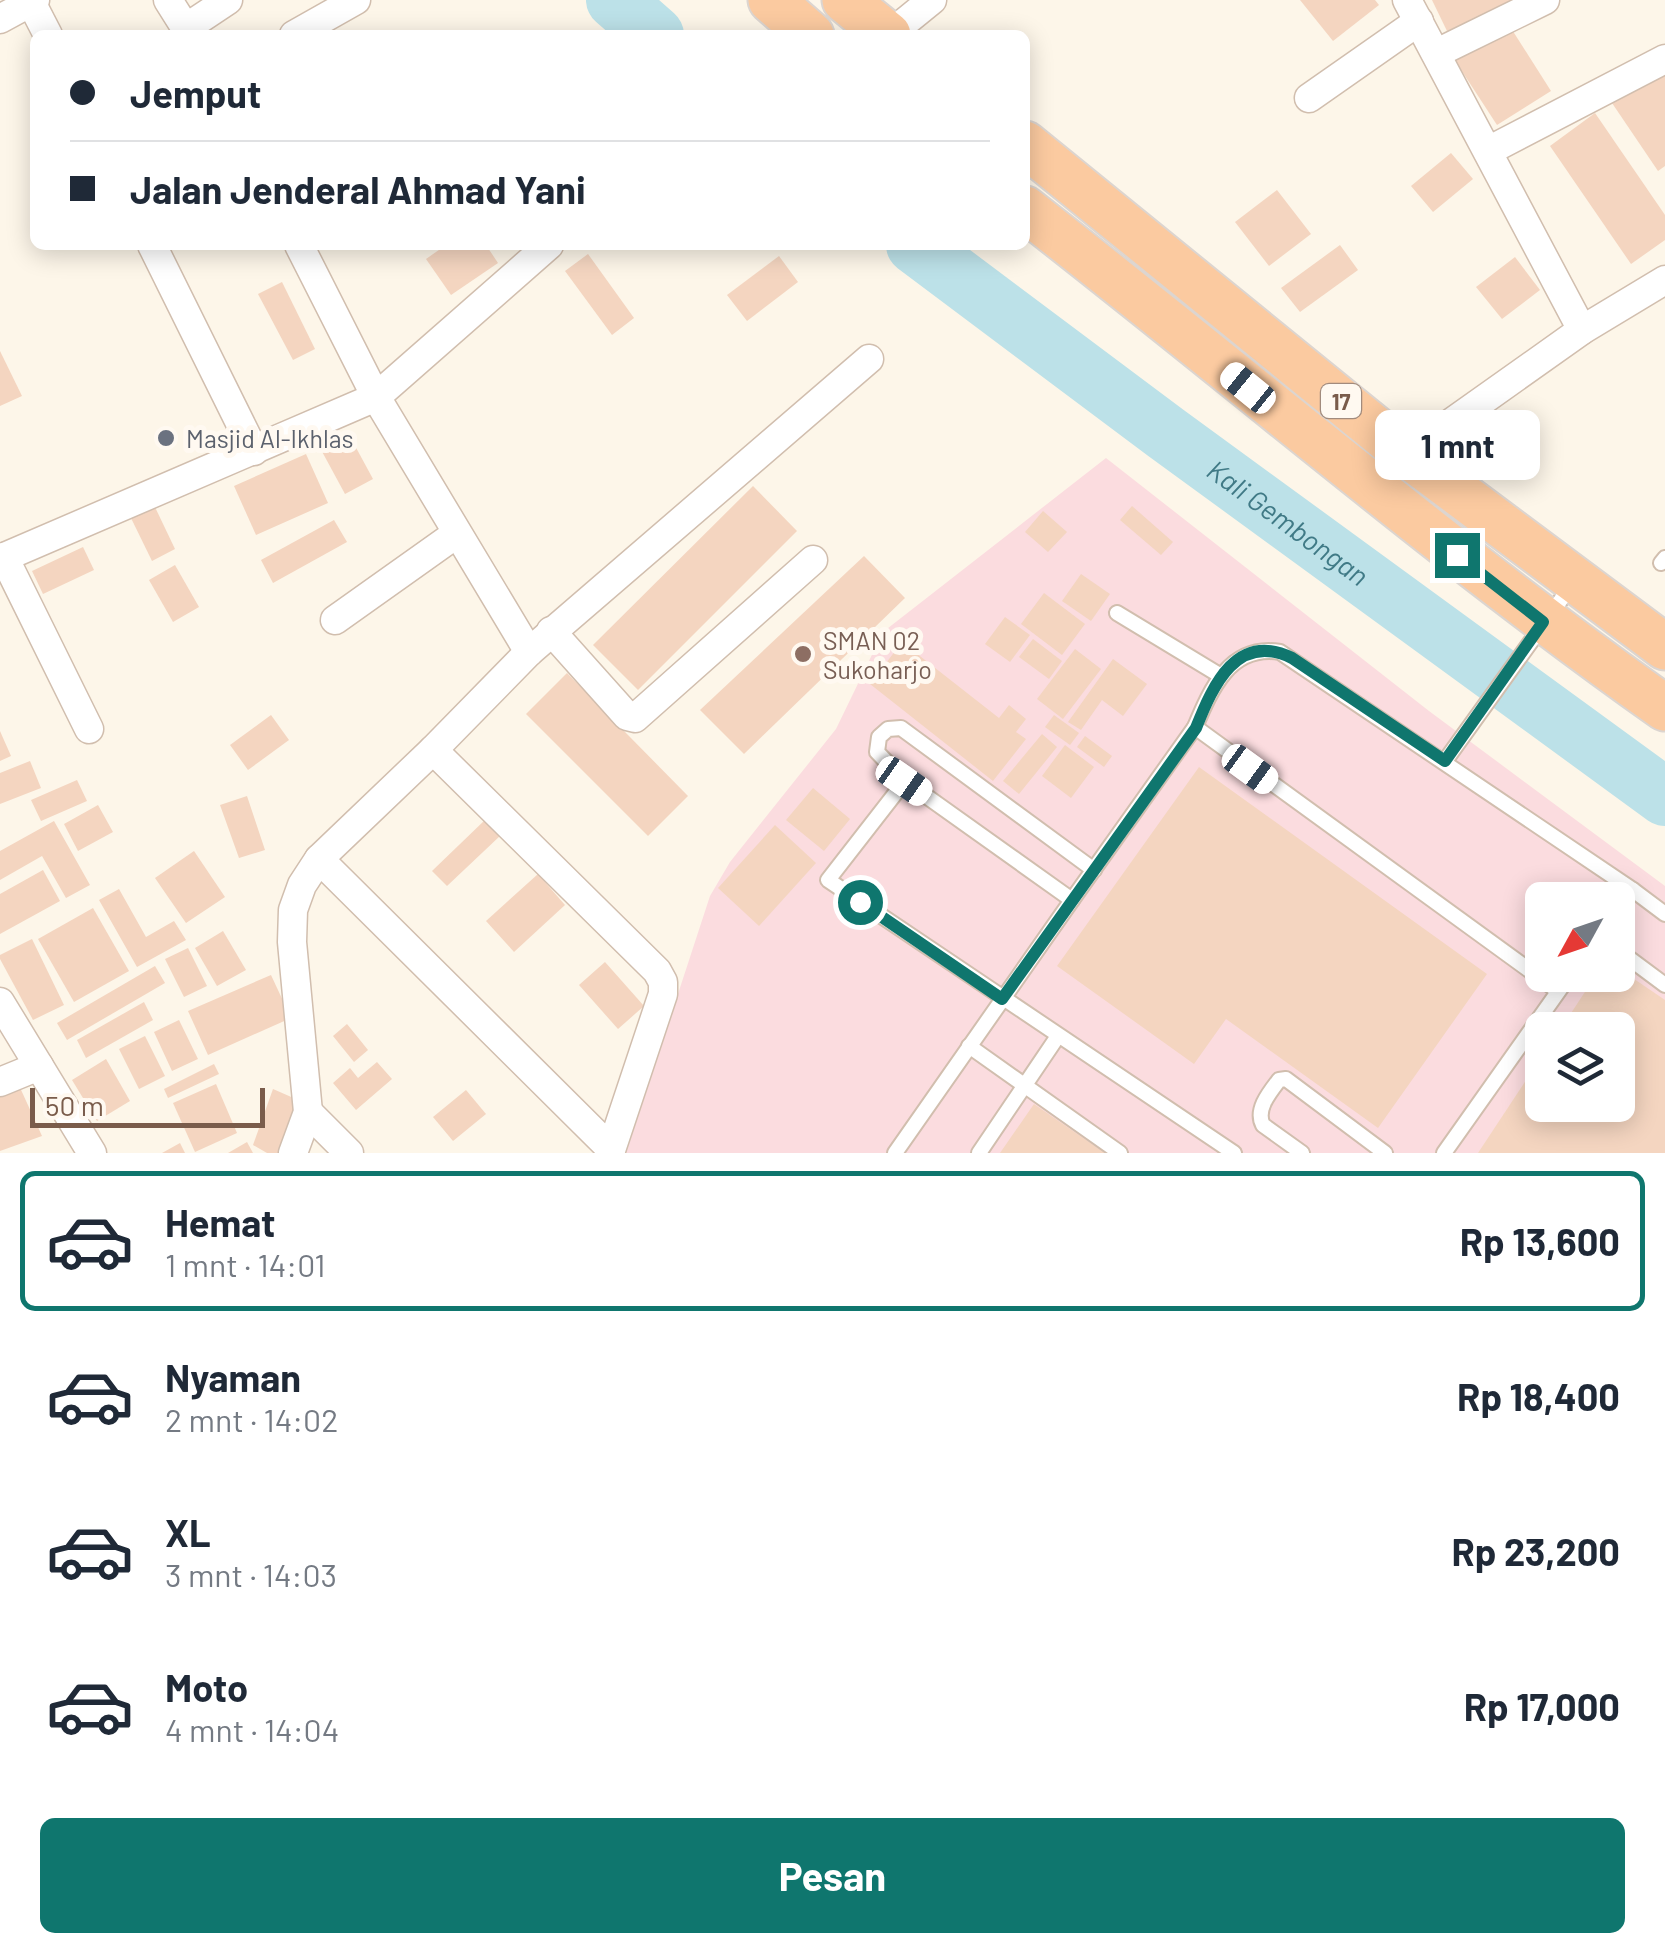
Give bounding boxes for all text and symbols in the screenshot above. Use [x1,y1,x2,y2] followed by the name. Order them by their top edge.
[130,70,261,116] text: Jemput
[130,166,586,212] text: Jalan Jenderal Ahmad Yani
[1215,357,1281,419] car
[1321,384,1361,418] road number: 17
[1374,410,1540,480] callout: 1 mnt
[186,423,354,453] place label: Masjid Al-Ikhlas
[1420,426,1495,464] text: 1 mnt
[155,427,177,449] marker: Masjid Al-Ikhlas
[1201,452,1376,592] water label: Kali Gembongan
[1435,533,1480,578] route end
[823,625,932,684] place label: SMAN 02 Sukoharjo
[792,643,814,665] marker: SMAN 02 Sukoharjo
[1217,739,1283,799] car
[871,752,937,810] car
[838,880,883,925] route start
[1525,882,1635,992] north arrow
[1525,882,1635,1122] map controls
[1525,1012,1635,1122] button: layers
[30,1083,265,1128] scale bar
[45,1088,104,1122] text: 50 m
[45,1196,135,1286] icon: car
[165,1199,275,1245] text: Hemat
[1460,1218,1620,1264] text: Rp 13,600
[165,1245,326,1283] text: 1 mnt · 14:01
[45,1351,135,1441] icon: car
[165,1354,301,1400] text: Nyaman
[1457,1373,1620,1419] text: Rp 18,400
[165,1400,338,1438] text: 2 mnt · 14:02
[45,1506,135,1596] icon: car
[165,1509,211,1555] text: XL
[1452,1528,1620,1574] text: Rp 23,200
[165,1555,337,1593] text: 3 mnt · 14:03
[45,1661,135,1751] icon: car
[165,1664,248,1710] text: Moto
[1464,1683,1620,1729] text: Rp 17,000
[165,1710,339,1748] text: 4 mnt · 14:04
[40,1818,1625,1933] button: Pesan

